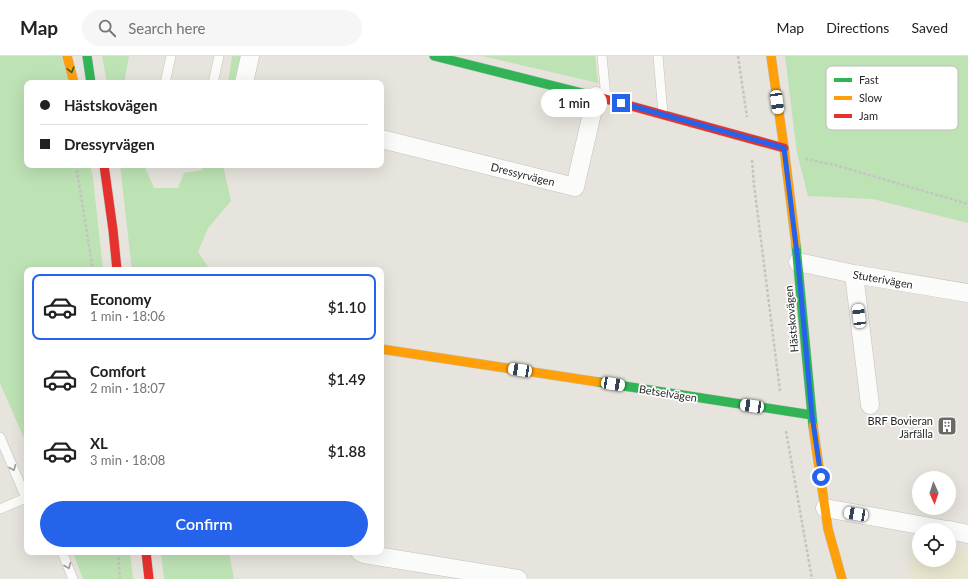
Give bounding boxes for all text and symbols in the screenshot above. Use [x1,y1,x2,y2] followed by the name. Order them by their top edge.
[82,10,362,46] search box
[20,16,58,39] text: Map
[96,17,118,39] icon: search
[128,19,206,37] text: Search here
[777,19,804,36] text: Map
[826,19,889,36] text: Directions
[911,19,948,36] text: Saved
[66,66,75,73] one-way arrow
[826,66,958,130] legend
[859,73,879,86] text: Fast
[541,89,607,117] callout: 1 min
[769,89,785,115] car
[859,91,883,104] text: Slow
[612,94,630,112] route end
[558,95,590,111] text: 1 min
[64,96,157,114] text: Hästskovägen
[859,109,878,122] text: Jam
[64,135,155,153] text: Dressyrvägen
[490,160,556,188] street label: Dressyrvägen
[852,267,914,291] street label: Stuterivägen
[782,285,800,353] street label: Hästskovägen
[42,289,78,325] icon: car
[90,290,151,308] text: Economy
[328,298,366,316] text: $1.10
[852,303,866,329] car
[90,308,165,324] text: 1 min · 18:06
[42,361,78,397] icon: car
[90,362,146,380] text: Comfort
[507,362,533,378] car
[328,370,366,388] text: $1.49
[600,376,626,392] car
[90,380,165,396] text: 2 min · 18:07
[638,382,698,404] street label: Betselvägen
[739,398,765,414] car
[867,414,933,440] place label: BRF Bovieran Järfälla
[936,415,958,437] building icon: BRF Bovieran Järfälla
[42,433,78,469] icon: car
[90,434,108,452] text: XL
[328,442,366,460] text: $1.88
[90,452,165,468] text: 3 min · 18:08
[8,464,16,472] one-way arrow
[812,468,830,486] route start
[912,471,956,515] north arrow
[912,471,956,567] map controls
[40,501,368,547] button: Confirm
[843,506,869,522] car
[912,523,956,567] button: locate
[63,562,71,569] one-way arrow

